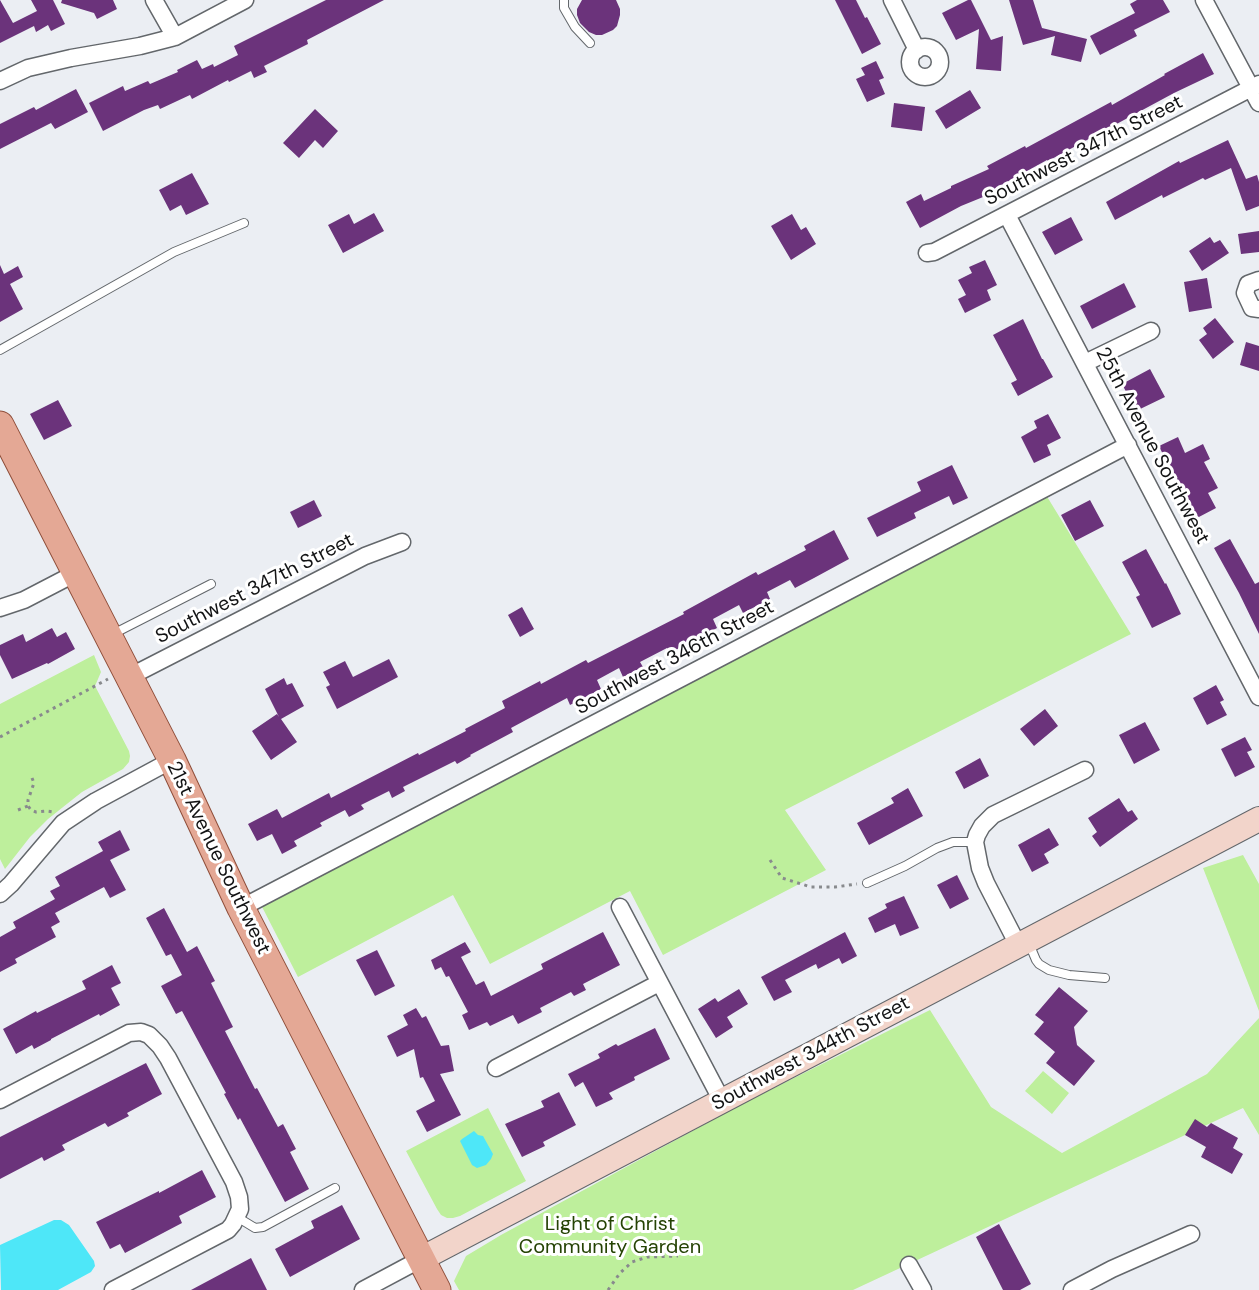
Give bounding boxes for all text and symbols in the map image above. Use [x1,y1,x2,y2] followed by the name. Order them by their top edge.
[981,91,1187,211] street label: Southwest 347th Street
[1090,343,1214,549] street label: 25th Avenue Southwest
[152,529,358,649] street label: Southwest 347th Street
[572,595,778,721] street label: Southwest 346th Street
[161,758,275,958] street label: 21st Avenue Southwest
[708,992,914,1116] street label: Southwest 344th Street
[519,1213,701,1260] park label: Light of Christ Community Garden

